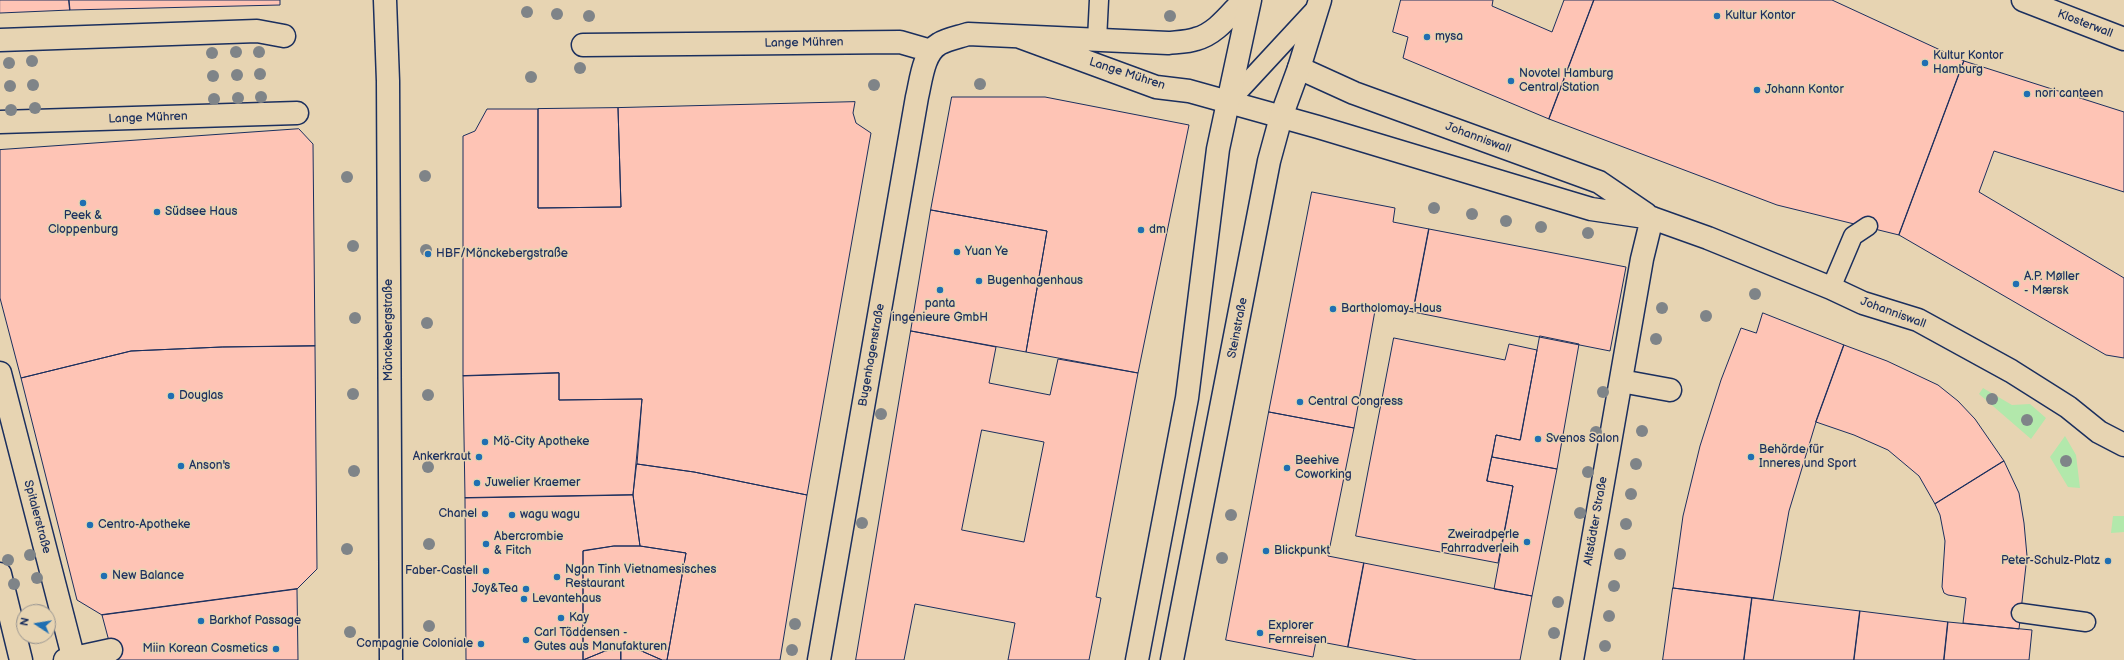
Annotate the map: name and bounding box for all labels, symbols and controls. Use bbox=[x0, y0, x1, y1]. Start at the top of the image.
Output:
street label: Klosterwall bbox=[2055, 7, 2115, 41]
place label: Kultur Kontor bbox=[1725, 9, 1795, 23]
marker: Kultur Kontor bbox=[1712, 11, 1722, 21]
place label: mysa bbox=[1435, 30, 1463, 44]
marker: mysa bbox=[1422, 32, 1432, 42]
street label: Lange Mühren bbox=[764, 35, 844, 51]
place label: Kultur Kontor Hamburg bbox=[1933, 49, 2003, 77]
street label: Lange Mühren bbox=[1087, 55, 1167, 93]
marker: Kultur Kontor Hamburg bbox=[1920, 58, 1930, 68]
place label: Novotel Hamburg Central Station bbox=[1519, 67, 1613, 95]
marker: Novotel Hamburg Central Station bbox=[1506, 76, 1516, 86]
place label: Johann Kontor bbox=[1765, 83, 1844, 97]
marker: Johann Kontor bbox=[1752, 85, 1762, 95]
place label: nori canteen bbox=[2035, 87, 2103, 101]
marker: nori canteen bbox=[2022, 89, 2032, 99]
street label: Lange Mühren bbox=[108, 109, 188, 127]
street label: Johanniswall bbox=[1443, 120, 1513, 156]
marker: Peek & Cloppenburg bbox=[78, 198, 88, 208]
place label: Südsee Haus bbox=[165, 205, 237, 219]
marker: Südsee Haus bbox=[152, 207, 162, 217]
place label: Peek & Cloppenburg bbox=[48, 209, 118, 237]
place label: dm bbox=[1149, 223, 1166, 237]
marker: dm bbox=[1136, 225, 1146, 235]
place label: Yuan Ye bbox=[965, 245, 1008, 259]
place label: HBF/Mönckebergstraße bbox=[436, 247, 568, 261]
marker: Yuan Ye bbox=[952, 247, 962, 257]
marker: HBF/Mönckebergstraße bbox=[423, 249, 433, 259]
place label: A.P. Møller - Mærsk bbox=[2024, 270, 2079, 298]
place label: Bugenhagenhaus bbox=[987, 274, 1083, 288]
marker: Bugenhagenhaus bbox=[974, 276, 984, 286]
street label: Mönckebergstraße bbox=[382, 279, 396, 381]
marker: A.P. Møller - Mærsk bbox=[2011, 279, 2021, 289]
marker: panta ingenieure GmbH bbox=[935, 285, 945, 295]
street label: Johanniswall bbox=[1858, 295, 1928, 331]
street label: Steinstraße bbox=[1225, 296, 1251, 360]
place label: panta ingenieure GmbH bbox=[892, 297, 988, 325]
street label: Bugenhagenstraße bbox=[856, 302, 888, 408]
place label: Bartholomay-Haus bbox=[1341, 302, 1442, 316]
marker: Bartholomay-Haus bbox=[1328, 304, 1338, 314]
place label: Douglas bbox=[179, 389, 223, 403]
marker: Douglas bbox=[166, 391, 176, 401]
place label: Central Congress bbox=[1308, 395, 1403, 409]
marker: Central Congress bbox=[1295, 397, 1305, 407]
place label: Svenos Salon bbox=[1546, 432, 1619, 446]
marker: Svenos Salon bbox=[1533, 434, 1543, 444]
place label: Mö-City Apotheke bbox=[493, 435, 589, 449]
marker: Mö-City Apotheke bbox=[480, 437, 490, 447]
place label: Behörde für Inneres und Sport bbox=[1759, 443, 1857, 471]
place label: Ankerkraut bbox=[413, 450, 471, 464]
marker: Ankerkraut bbox=[474, 452, 484, 462]
marker: Behörde für Inneres und Sport bbox=[1746, 452, 1756, 462]
place label: Beehive Coworking bbox=[1295, 454, 1352, 482]
place label: Anson's bbox=[189, 459, 230, 473]
marker: Anson's bbox=[176, 461, 186, 471]
marker: Beehive Coworking bbox=[1282, 463, 1292, 473]
street label: Altstädter Straße bbox=[1581, 475, 1611, 567]
place label: Juwelier Kraemer bbox=[485, 476, 580, 490]
marker: Juwelier Kraemer bbox=[472, 478, 482, 488]
street label: Spitalerstraße bbox=[20, 479, 54, 555]
place label: Chanel bbox=[438, 507, 477, 521]
place label: wagu wagu bbox=[520, 508, 580, 522]
marker: Chanel bbox=[480, 509, 490, 519]
marker: wagu wagu bbox=[507, 510, 517, 520]
place label: Centro-Apotheke bbox=[98, 518, 190, 532]
marker: Centro-Apotheke bbox=[85, 520, 95, 530]
place label: Zweiradperle Fahrradverleih bbox=[1440, 528, 1519, 556]
place label: Abercrombie & Fitch bbox=[494, 530, 563, 558]
marker: Zweiradperle Fahrradverleih bbox=[1522, 537, 1532, 547]
marker: Abercrombie & Fitch bbox=[481, 539, 491, 549]
place label: Blickpunkt bbox=[1274, 544, 1330, 558]
marker: Blickpunkt bbox=[1261, 546, 1271, 556]
place label: Peter-Schulz-Platz bbox=[2001, 554, 2100, 568]
marker: Peter-Schulz-Platz bbox=[2103, 556, 2113, 566]
place label: Ngan Tinh Vietnamesisches Restaurant bbox=[565, 563, 716, 591]
place label: Faber-Castell bbox=[405, 564, 478, 578]
marker: Faber-Castell bbox=[481, 566, 491, 576]
place label: New Balance bbox=[112, 569, 184, 583]
marker: New Balance bbox=[99, 571, 109, 581]
marker: Ngan Tinh Vietnamesisches Restaurant bbox=[552, 572, 562, 582]
place label: Joy&Tea bbox=[472, 582, 518, 596]
marker: Joy&Tea bbox=[521, 584, 531, 594]
place label: Levantehaus bbox=[532, 592, 601, 606]
marker: Levantehaus bbox=[519, 594, 529, 604]
north arrow bbox=[16, 604, 56, 644]
place label: Kay bbox=[569, 611, 589, 625]
marker: Kay bbox=[556, 613, 566, 623]
place label: Barkhof Passage bbox=[209, 614, 301, 628]
text: N bbox=[18, 616, 32, 627]
marker: Barkhof Passage bbox=[196, 616, 206, 626]
place label: Explorer Fernreisen bbox=[1268, 619, 1327, 647]
place label: Carl Töddensen - Gutes aus Manufakturen bbox=[534, 626, 667, 654]
marker: Explorer Fernreisen bbox=[1255, 628, 1265, 638]
marker: Carl Töddensen - Gutes aus Manufakturen bbox=[521, 635, 531, 645]
place label: Compagnie Coloniale bbox=[356, 637, 473, 651]
marker: Compagnie Coloniale bbox=[476, 639, 486, 649]
place label: Miin Korean Cosmetics bbox=[142, 642, 268, 656]
marker: Miin Korean Cosmetics bbox=[271, 644, 281, 654]

